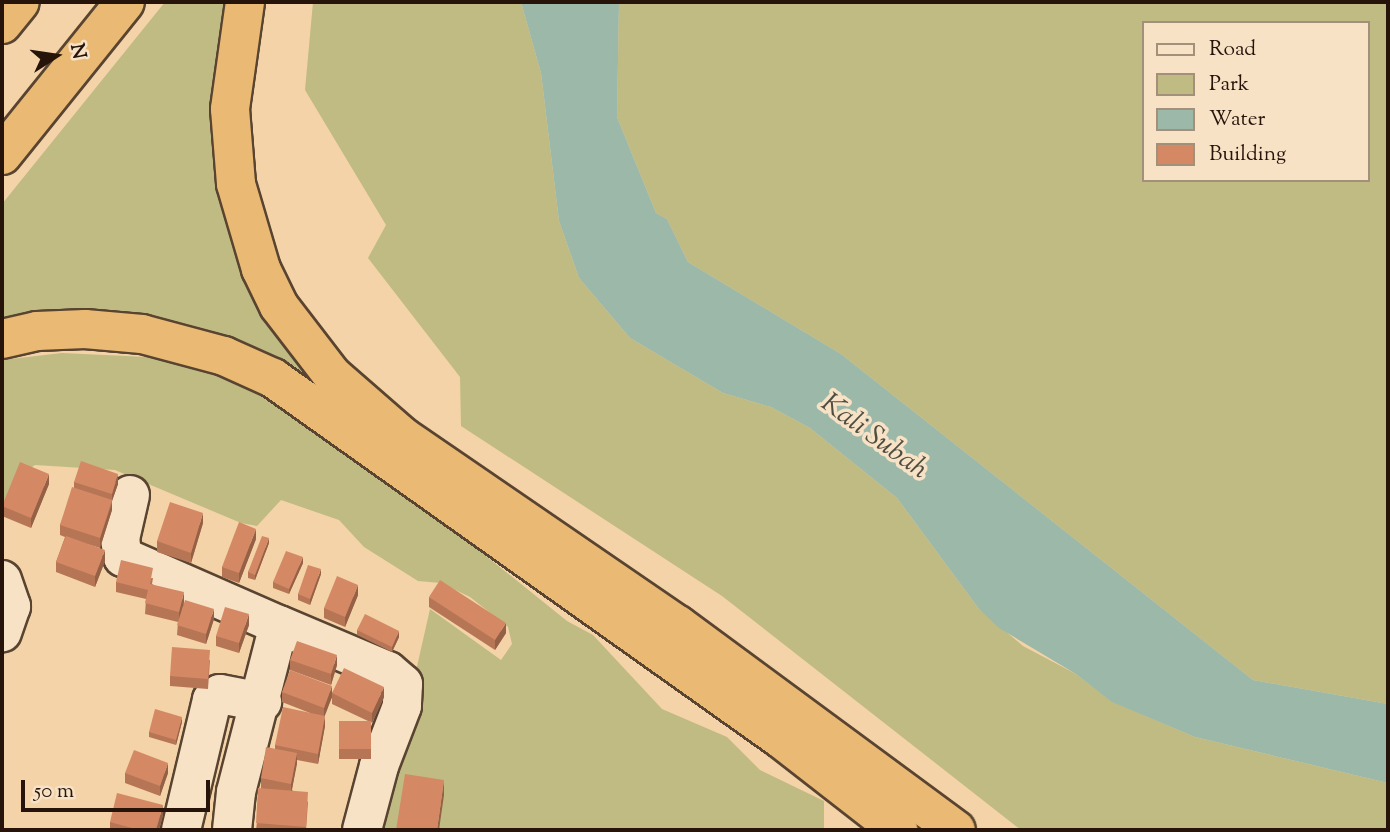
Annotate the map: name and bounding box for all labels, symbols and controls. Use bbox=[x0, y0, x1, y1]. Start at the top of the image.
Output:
north arrow bbox=[21, 21, 91, 91]
legend bbox=[1142, 21, 1369, 182]
text: Road bbox=[1209, 35, 1256, 65]
text: N bbox=[62, 41, 92, 62]
text: Park bbox=[1209, 70, 1249, 100]
text: Water bbox=[1209, 105, 1265, 135]
text: Building bbox=[1209, 140, 1286, 170]
water label: Kali Subah bbox=[814, 387, 934, 487]
scale bar bbox=[24, 766, 214, 810]
text: 50 m bbox=[34, 777, 74, 807]

